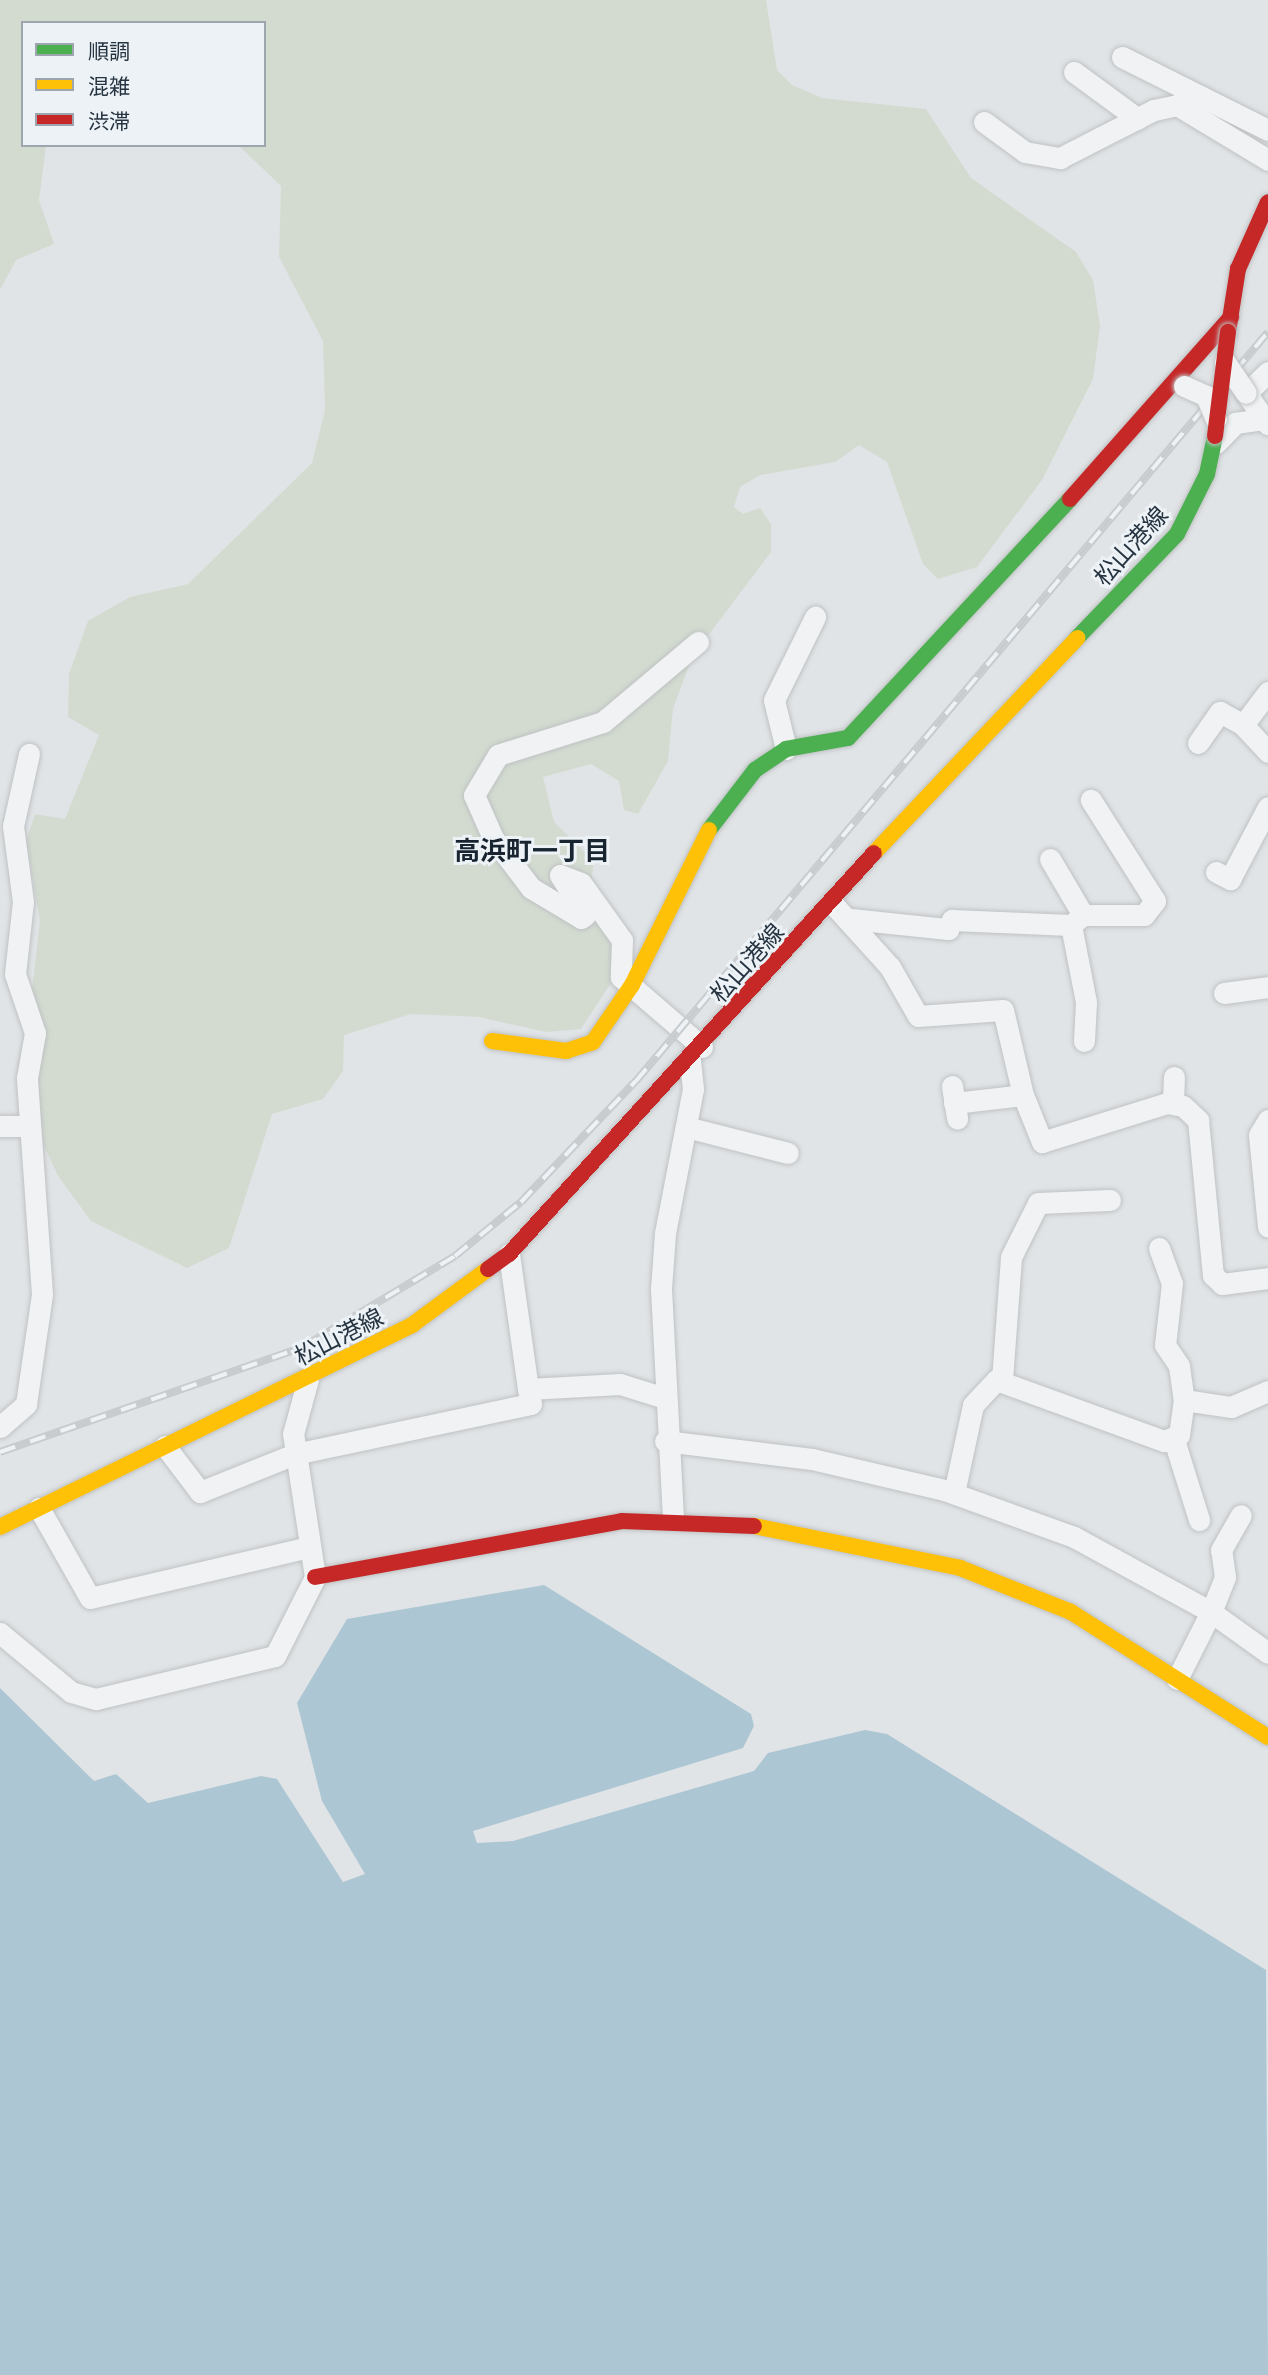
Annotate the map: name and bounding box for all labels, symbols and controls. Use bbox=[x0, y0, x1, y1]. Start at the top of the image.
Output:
legend bbox=[21, 21, 266, 147]
text: 順調 bbox=[88, 39, 130, 64]
text: 混雑 bbox=[88, 74, 130, 99]
text: 渋滞 bbox=[88, 109, 130, 134]
street label: 松山港線 bbox=[1088, 501, 1174, 591]
district label: 高浜町一丁目 bbox=[454, 836, 610, 868]
street label: 松山港線 bbox=[704, 918, 790, 1008]
street label: 松山港線 bbox=[290, 1302, 388, 1372]

